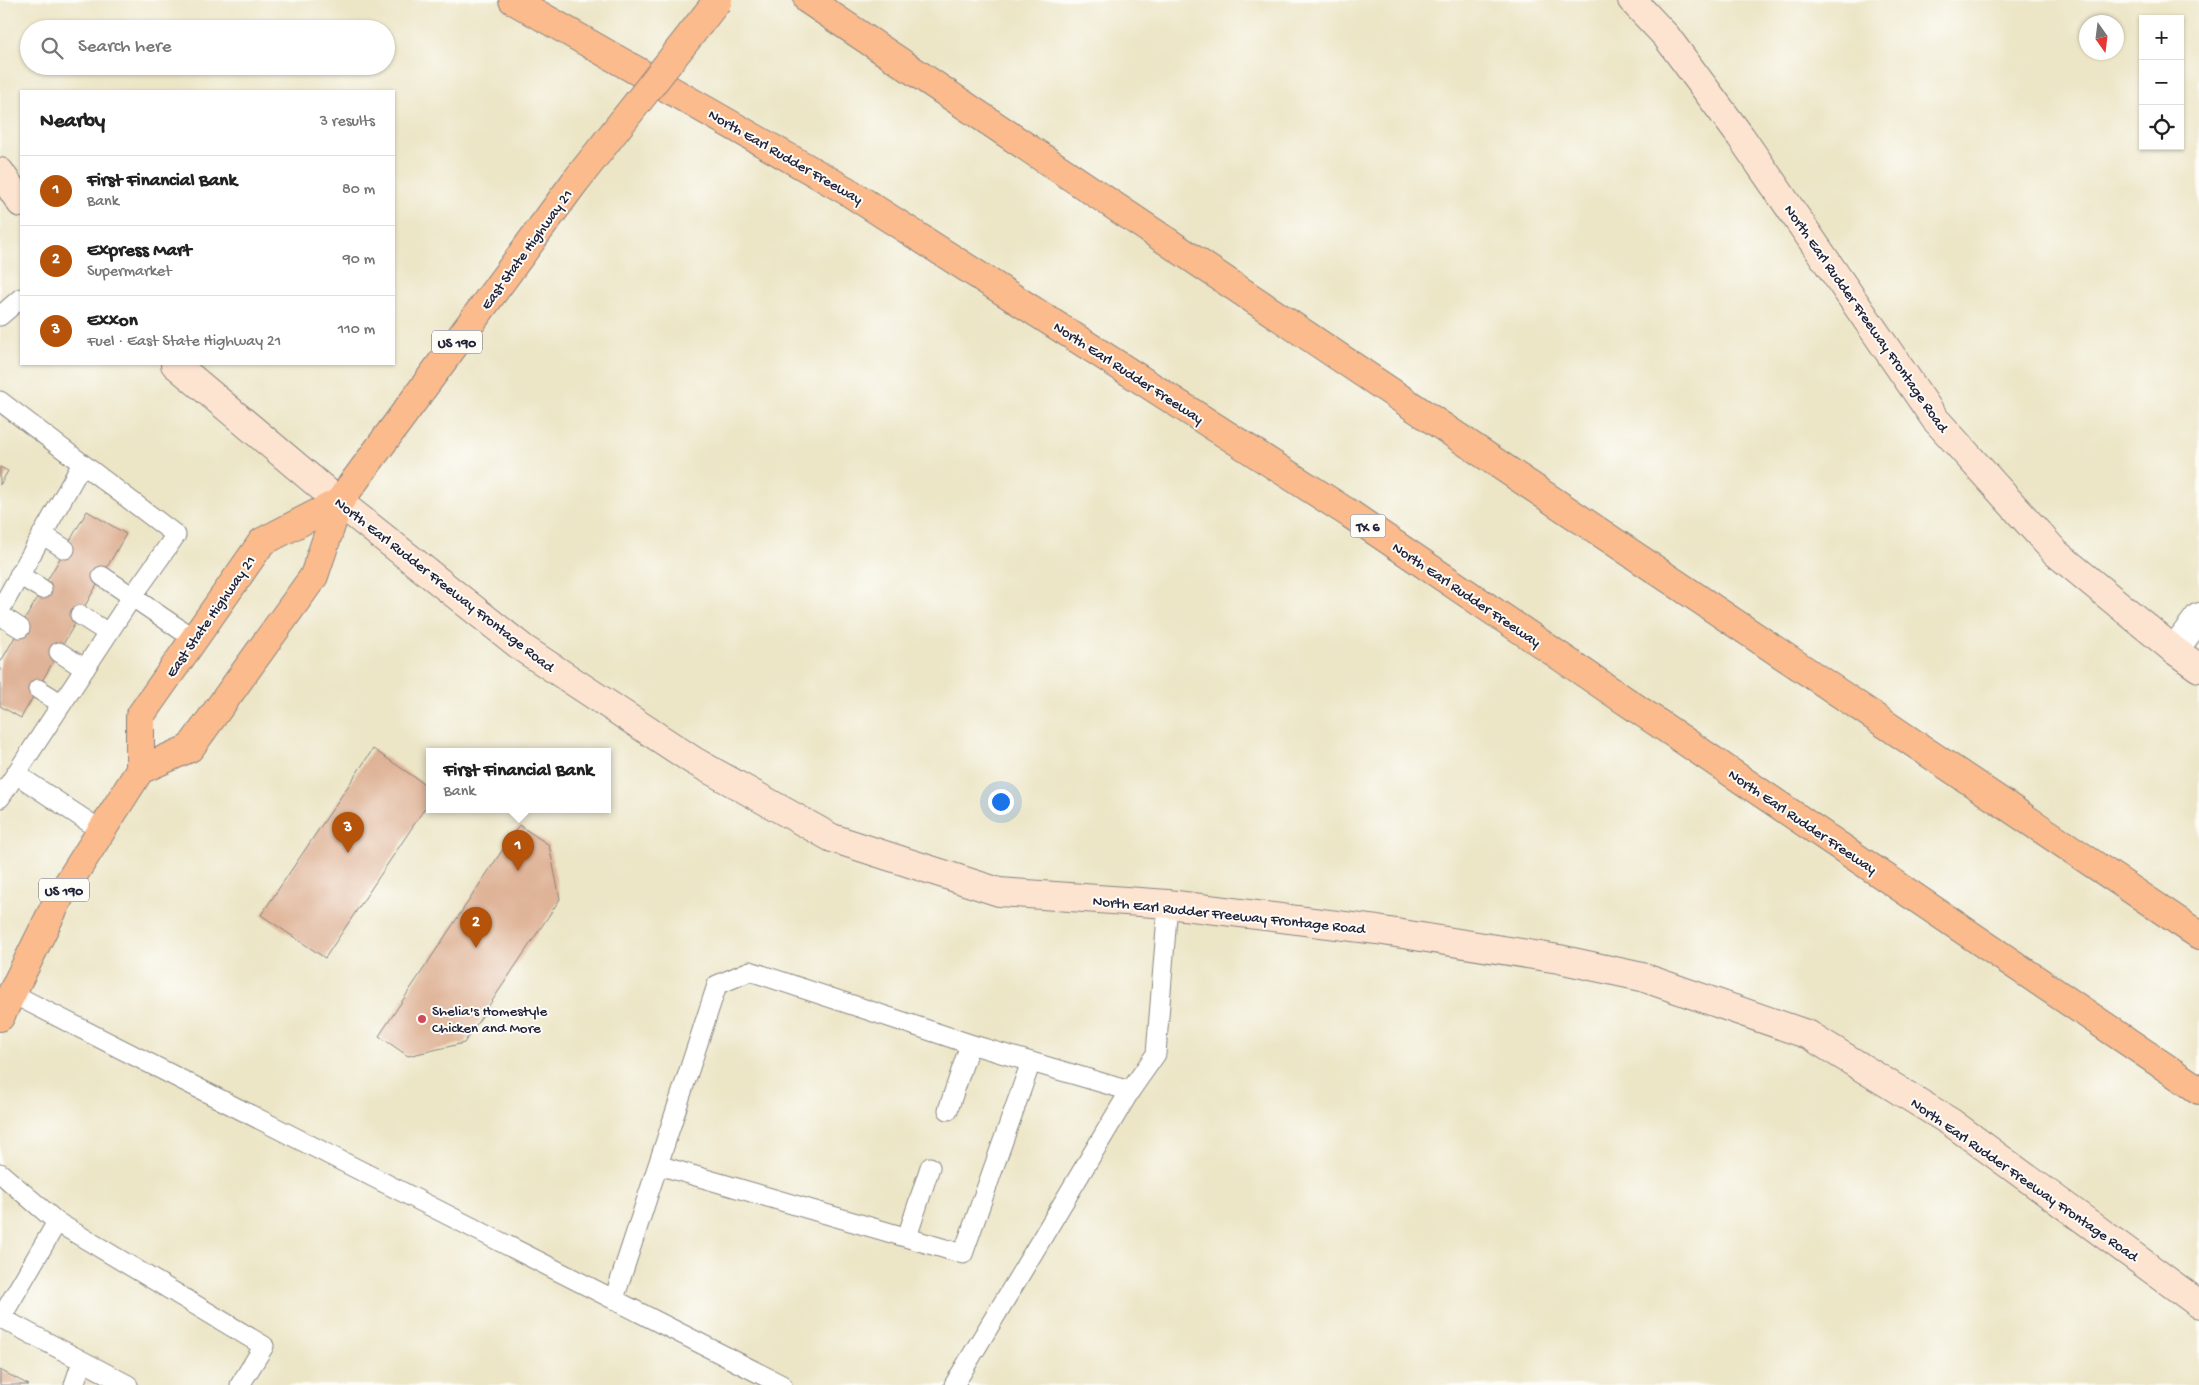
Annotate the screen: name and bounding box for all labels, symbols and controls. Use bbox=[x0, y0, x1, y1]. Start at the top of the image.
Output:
north arrow bbox=[2079, 15, 2124, 60]
map controls bbox=[2139, 15, 2184, 150]
button: + bbox=[2139, 15, 2184, 60]
search box bbox=[20, 20, 395, 75]
icon: search bbox=[38, 34, 66, 62]
text: Search here bbox=[78, 36, 172, 59]
button: − bbox=[2139, 60, 2184, 105]
button: locate bbox=[2139, 105, 2184, 150]
street label: North Earl Rudder Freeway bbox=[705, 106, 866, 210]
text: Nearby bbox=[40, 110, 105, 135]
text: 3 results bbox=[320, 113, 375, 132]
text: First Financial Bank bbox=[87, 170, 237, 193]
text: 1 bbox=[53, 181, 59, 200]
text: 80 m bbox=[342, 181, 375, 200]
street label: East State Highway 21 bbox=[478, 186, 577, 314]
text: Bank bbox=[87, 193, 119, 212]
street label: North Earl Rudder Freeway Frontage Road bbox=[1779, 202, 1952, 437]
text: Express Mart bbox=[87, 240, 191, 263]
text: 2 bbox=[52, 251, 60, 270]
text: 90 m bbox=[343, 251, 375, 270]
text: Supermarket bbox=[87, 263, 172, 282]
text: Exxon bbox=[87, 310, 138, 333]
street label: North Earl Rudder Freeway bbox=[1049, 318, 1207, 429]
text: 3 bbox=[52, 321, 60, 340]
text: 110 m bbox=[338, 321, 375, 340]
road number: US 190 bbox=[432, 331, 482, 354]
text: Fuel · East State Highway 21 bbox=[87, 333, 281, 352]
street label: North Earl Rudder Freeway Frontage Road bbox=[330, 494, 558, 678]
road number: TX 6 bbox=[1350, 514, 1386, 538]
street label: North Earl Rudder Freeway bbox=[1388, 539, 1544, 652]
street label: East State Highway 21 bbox=[163, 553, 260, 681]
popup bbox=[426, 748, 611, 813]
text: First Financial Bank bbox=[444, 760, 593, 783]
street label: North Earl Rudder Freeway bbox=[1724, 766, 1880, 879]
text: Bank bbox=[444, 783, 475, 802]
your location bbox=[988, 789, 1014, 815]
pin: 3 bbox=[332, 812, 364, 853]
pin: 1 bbox=[502, 830, 534, 871]
road number: US 190 bbox=[39, 878, 89, 902]
street label: North Earl Rudder Freeway Frontage Road bbox=[1092, 893, 1367, 939]
pin: 2 bbox=[460, 907, 492, 948]
place label: Shelia's Homestyle Chicken and More bbox=[432, 1003, 548, 1038]
marker: Shelia's Homestyle Chicken and More bbox=[416, 1013, 428, 1025]
street label: North Earl Rudder Freeway Frontage Road bbox=[1907, 1095, 2142, 1267]

